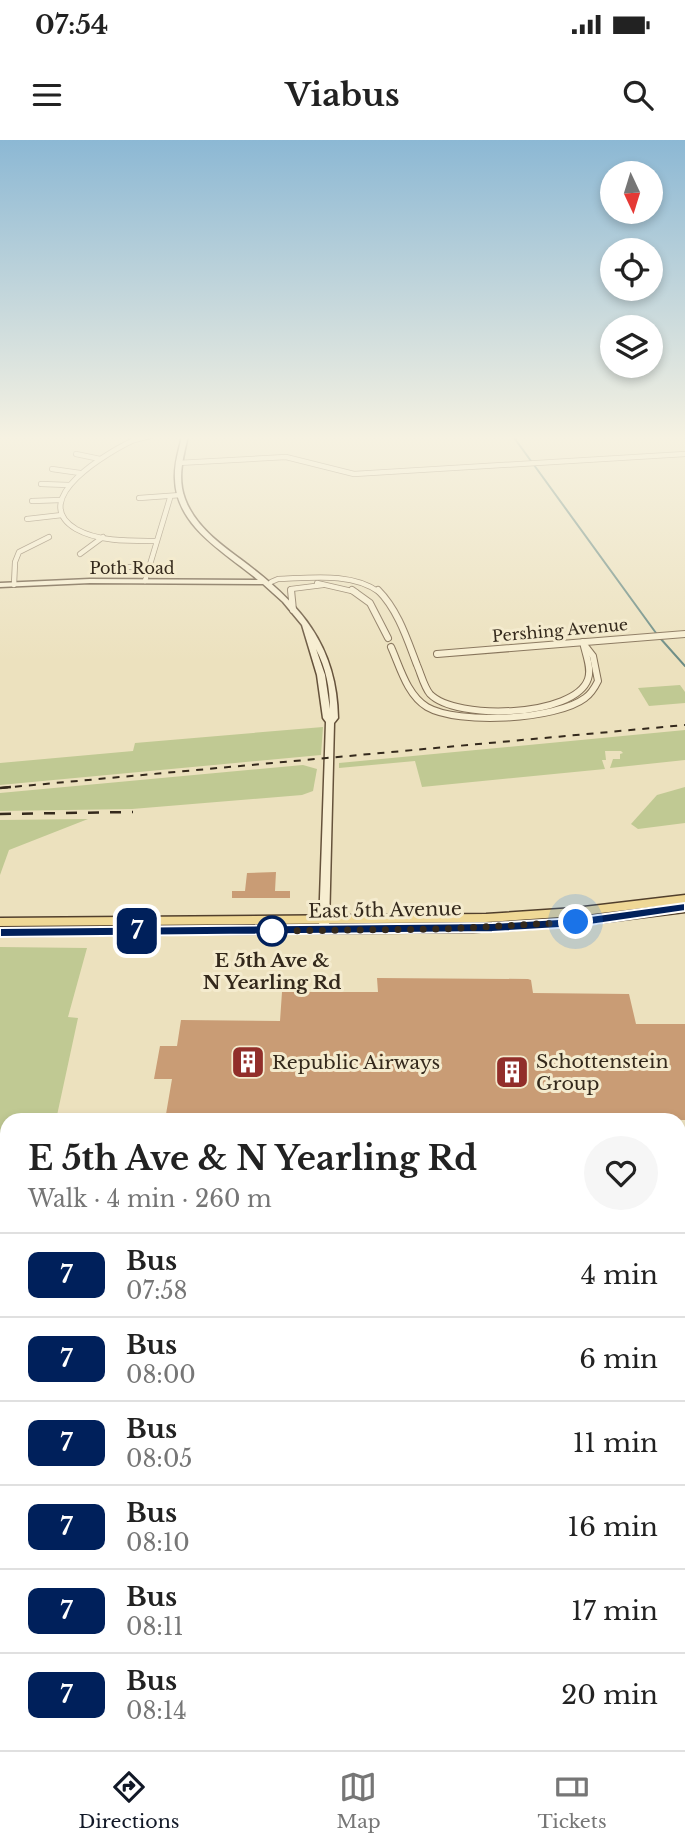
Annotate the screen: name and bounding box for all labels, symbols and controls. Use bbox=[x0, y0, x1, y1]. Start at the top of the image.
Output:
text: 07:54 bbox=[35, 9, 108, 41]
text: Viabus bbox=[285, 75, 400, 115]
icon: menu bbox=[28, 76, 66, 114]
icon: search bbox=[619, 76, 657, 114]
north arrow bbox=[600, 161, 663, 224]
map controls bbox=[600, 161, 663, 378]
button: locate bbox=[600, 238, 663, 301]
button: layers bbox=[600, 315, 663, 378]
street label: Poth Road bbox=[89, 558, 175, 578]
street label: Pershing Avenue bbox=[491, 614, 629, 646]
street label: East 5th Avenue bbox=[308, 897, 462, 923]
your location bbox=[558, 904, 593, 939]
line badge: 7 bbox=[114, 908, 160, 954]
text: 7 bbox=[131, 916, 143, 945]
marker: E 5th Ave & N Yearling Rd bbox=[257, 916, 287, 946]
place label: E 5th Ave & N Yearling Rd bbox=[203, 949, 341, 994]
building icon: Republic Airways bbox=[229, 1043, 267, 1081]
place label: Schottenstein Group bbox=[536, 1050, 669, 1095]
place label: Republic Airways bbox=[272, 1051, 440, 1074]
building icon: Schottenstein Group bbox=[493, 1053, 531, 1091]
button: heart bbox=[584, 1136, 658, 1210]
text: E 5th Ave & N Yearling Rd bbox=[28, 1138, 477, 1179]
text: Walk · 4 min · 260 m bbox=[28, 1185, 272, 1213]
text: Bus bbox=[126, 1245, 177, 1277]
text: 4 min bbox=[581, 1259, 658, 1291]
text: 7 bbox=[60, 1260, 73, 1289]
text: 07:58 bbox=[126, 1277, 188, 1305]
text: Bus bbox=[126, 1329, 177, 1361]
text: 6 min bbox=[579, 1343, 658, 1375]
text: 7 bbox=[60, 1344, 73, 1373]
text: 08:00 bbox=[126, 1361, 196, 1389]
text: Bus bbox=[126, 1413, 177, 1445]
text: 11 min bbox=[573, 1427, 658, 1459]
text: 7 bbox=[60, 1428, 73, 1457]
text: 08:05 bbox=[126, 1445, 192, 1473]
text: Bus bbox=[126, 1497, 177, 1529]
text: 16 min bbox=[568, 1511, 658, 1543]
text: 7 bbox=[60, 1512, 73, 1541]
text: 08:10 bbox=[126, 1529, 190, 1557]
text: Bus bbox=[126, 1581, 177, 1613]
text: 17 min bbox=[571, 1595, 658, 1627]
text: 7 bbox=[60, 1596, 73, 1625]
text: 08:11 bbox=[126, 1613, 183, 1641]
text: Bus bbox=[126, 1665, 177, 1697]
text: 20 min bbox=[561, 1679, 658, 1711]
text: 7 bbox=[60, 1680, 73, 1709]
text: 08:14 bbox=[126, 1697, 187, 1725]
tab: Directions bbox=[78, 1768, 179, 1833]
tab: Map bbox=[336, 1768, 381, 1833]
tab: Tickets bbox=[538, 1768, 607, 1833]

